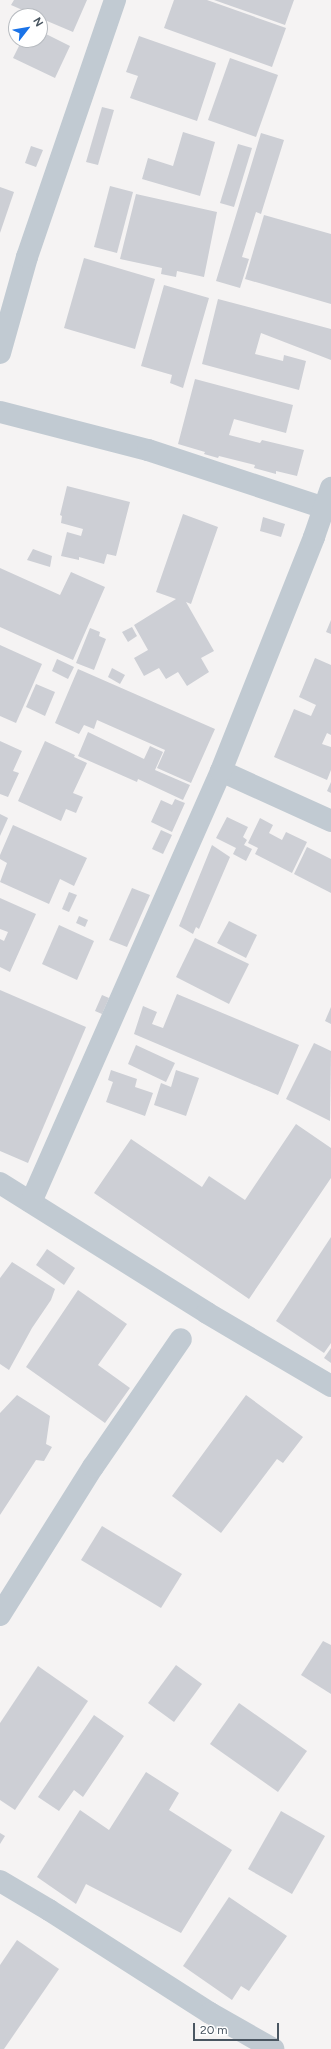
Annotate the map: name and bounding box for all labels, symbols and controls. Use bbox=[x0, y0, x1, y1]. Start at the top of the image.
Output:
north arrow bbox=[8, 8, 48, 48]
text: N bbox=[30, 15, 46, 29]
scale bar bbox=[195, 2015, 281, 2041]
text: 20 m bbox=[200, 2023, 228, 2037]

